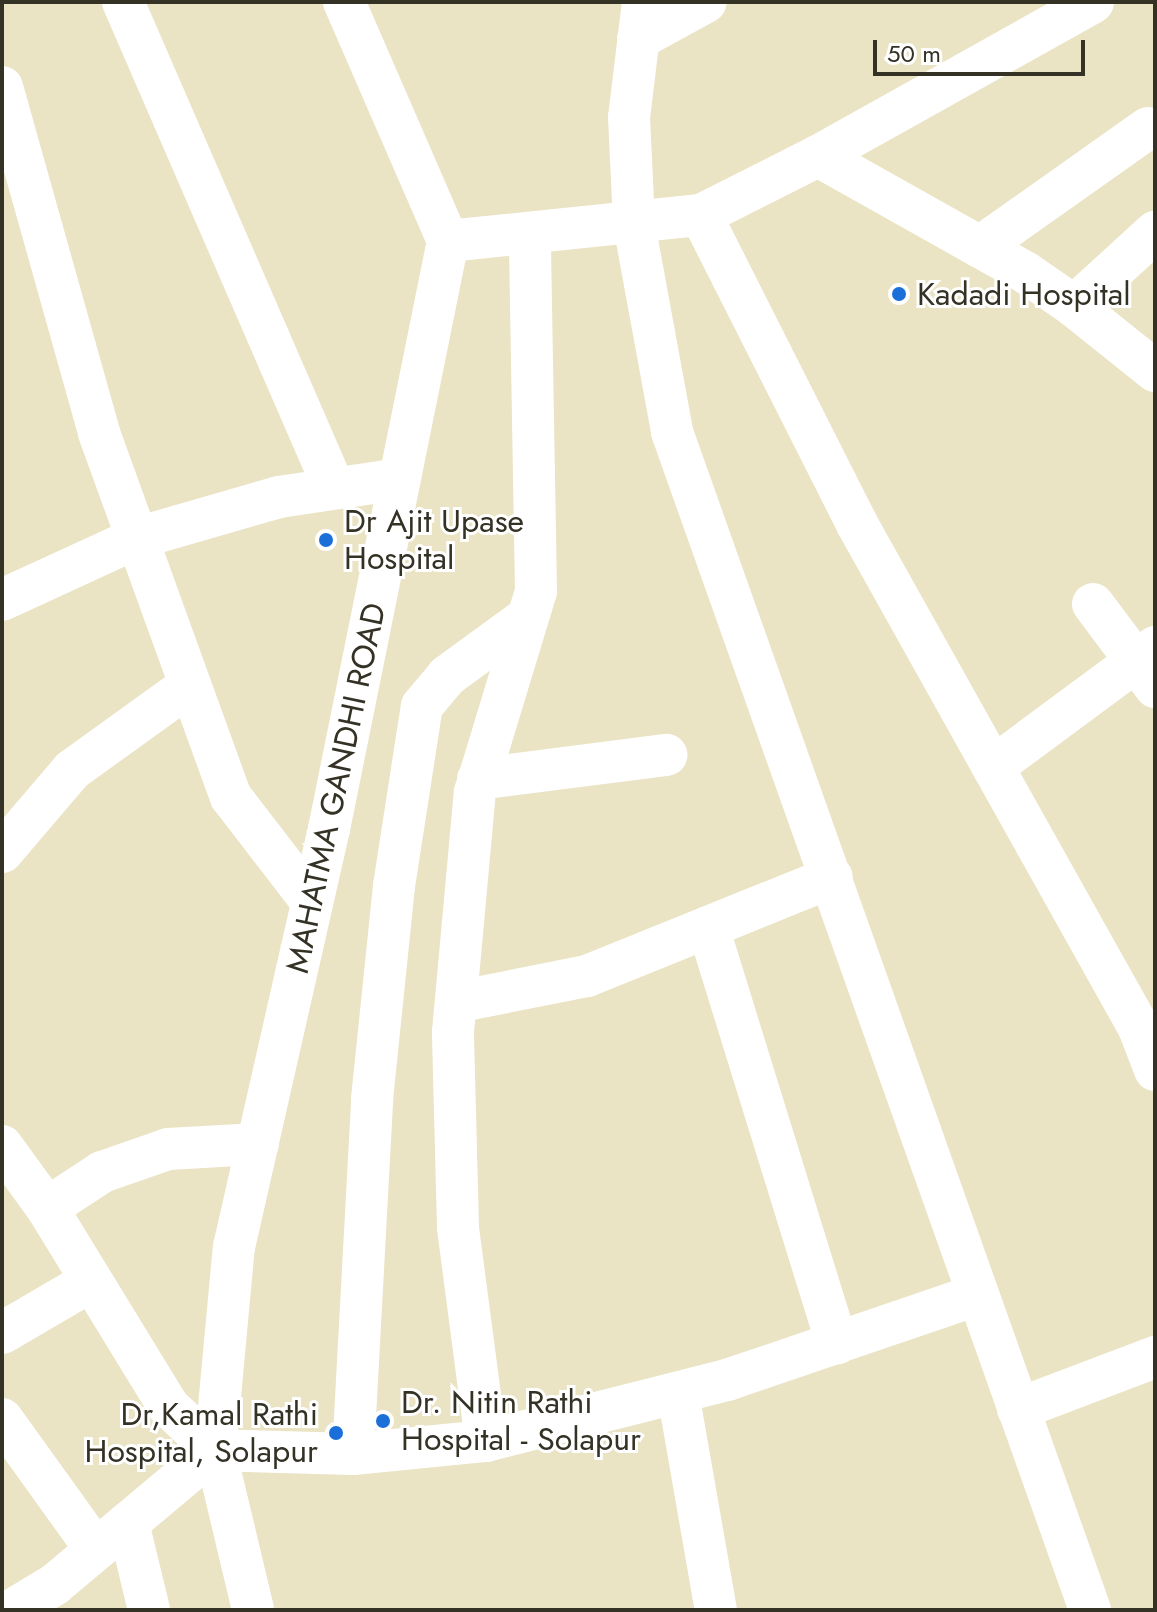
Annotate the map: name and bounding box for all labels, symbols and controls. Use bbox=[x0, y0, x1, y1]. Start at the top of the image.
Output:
scale bar bbox=[877, 24, 1089, 74]
text: 50 m bbox=[887, 36, 941, 71]
place label: Kadadi Hospital bbox=[917, 275, 1131, 313]
marker: Kadadi Hospital bbox=[888, 283, 910, 305]
place label: Dr Ajit Upase Hospital bbox=[344, 503, 524, 578]
marker: Dr Ajit Upase Hospital bbox=[315, 529, 337, 551]
street label: MAHATMA GANDHI ROAD bbox=[278, 599, 394, 977]
place label: Dr. Nitin Rathi Hospital - Solapur bbox=[401, 1384, 641, 1459]
place label: Dr,Kamal Rathi Hospital, Solapur bbox=[85, 1396, 318, 1471]
marker: Dr. Nitin Rathi Hospital - Solapur bbox=[372, 1410, 394, 1432]
marker: Dr,Kamal Rathi Hospital, Solapur bbox=[325, 1422, 347, 1444]

